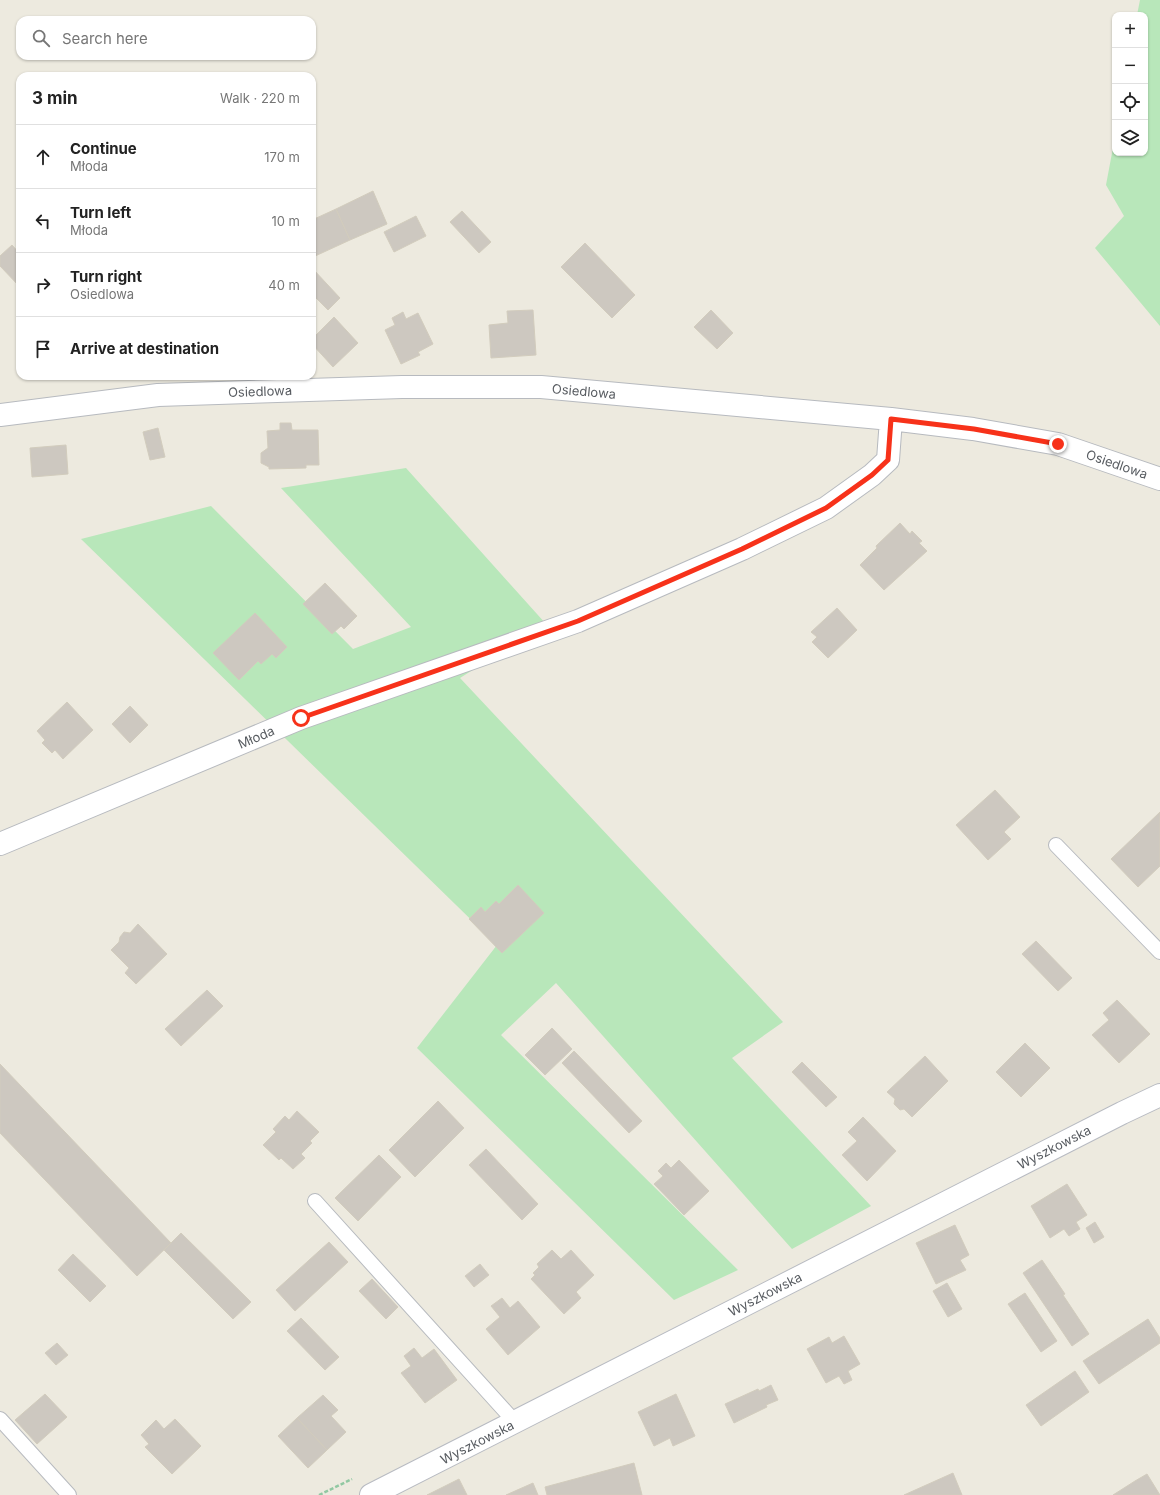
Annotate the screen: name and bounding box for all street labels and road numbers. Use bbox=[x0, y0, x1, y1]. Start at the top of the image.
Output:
street label: Osiedlowa bbox=[551, 380, 617, 402]
street label: Osiedlowa bbox=[228, 382, 292, 400]
street label: Osiedlowa bbox=[1084, 446, 1150, 482]
street label: Młoda bbox=[235, 722, 277, 752]
street label: Wyszkowska bbox=[1015, 1122, 1093, 1172]
street label: Wyszkowska bbox=[726, 1269, 804, 1319]
street label: Wyszkowska bbox=[438, 1417, 516, 1467]

